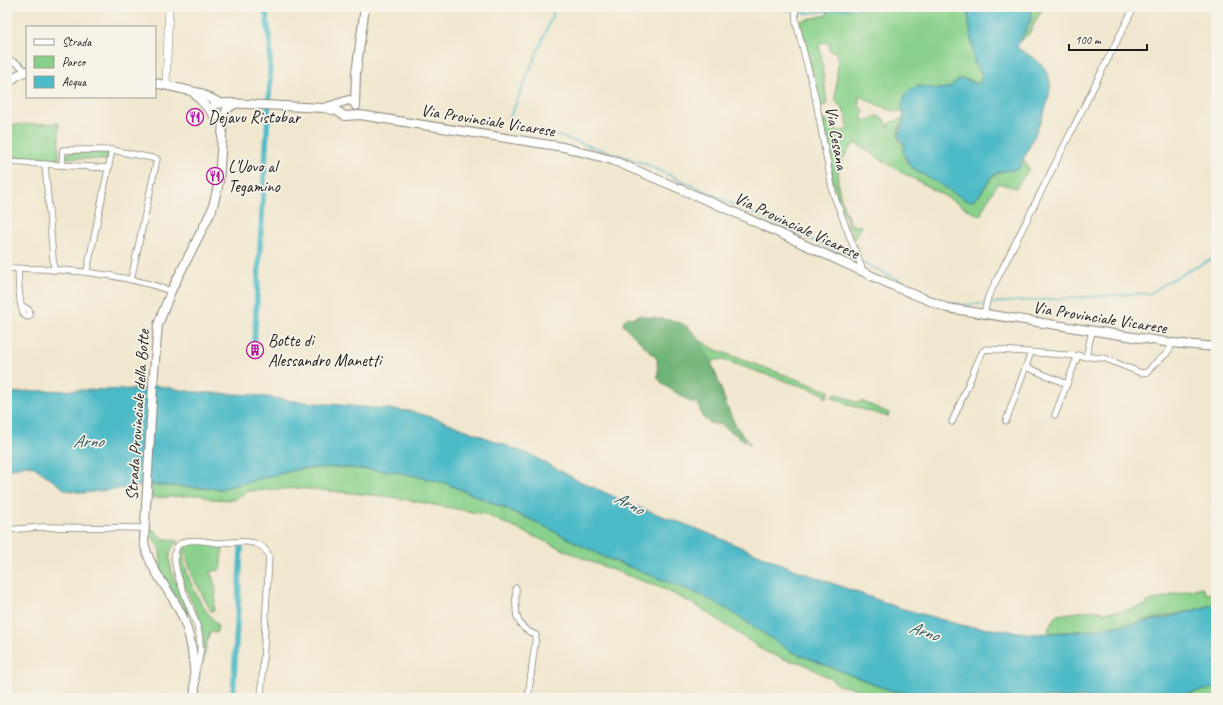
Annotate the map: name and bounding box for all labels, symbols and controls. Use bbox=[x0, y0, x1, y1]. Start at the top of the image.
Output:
legend bbox=[26, 26, 156, 98]
scale bar bbox=[1069, 26, 1147, 52]
text: 100 m bbox=[1075, 32, 1102, 48]
text: Strada bbox=[62, 34, 92, 50]
text: Parco bbox=[62, 54, 87, 70]
text: Acqua bbox=[62, 74, 87, 90]
street label: Via Provinciale Vicarese bbox=[420, 100, 558, 142]
street label: Via Cesana bbox=[821, 105, 853, 173]
restaurant icon: Dejavu Ristobar bbox=[185, 107, 205, 127]
place label: Dejavu Ristobar bbox=[208, 107, 302, 128]
place label: L'Uovo al Tegamino bbox=[228, 156, 281, 197]
restaurant icon: L'Uovo al Tegamino bbox=[205, 166, 225, 186]
street label: Via Provinciale Vicarese bbox=[731, 187, 864, 264]
street label: Via Provinciale Vicarese bbox=[1032, 297, 1170, 339]
street label: Strada Provinciale della Botte bbox=[121, 327, 154, 501]
place label: Botte di Alessandro Manetti bbox=[268, 330, 384, 371]
building icon: Botte di Alessandro Manetti bbox=[245, 340, 265, 360]
water label: Arno bbox=[73, 430, 106, 452]
water label: Arno bbox=[611, 486, 650, 521]
water label: Arno bbox=[906, 616, 944, 647]

